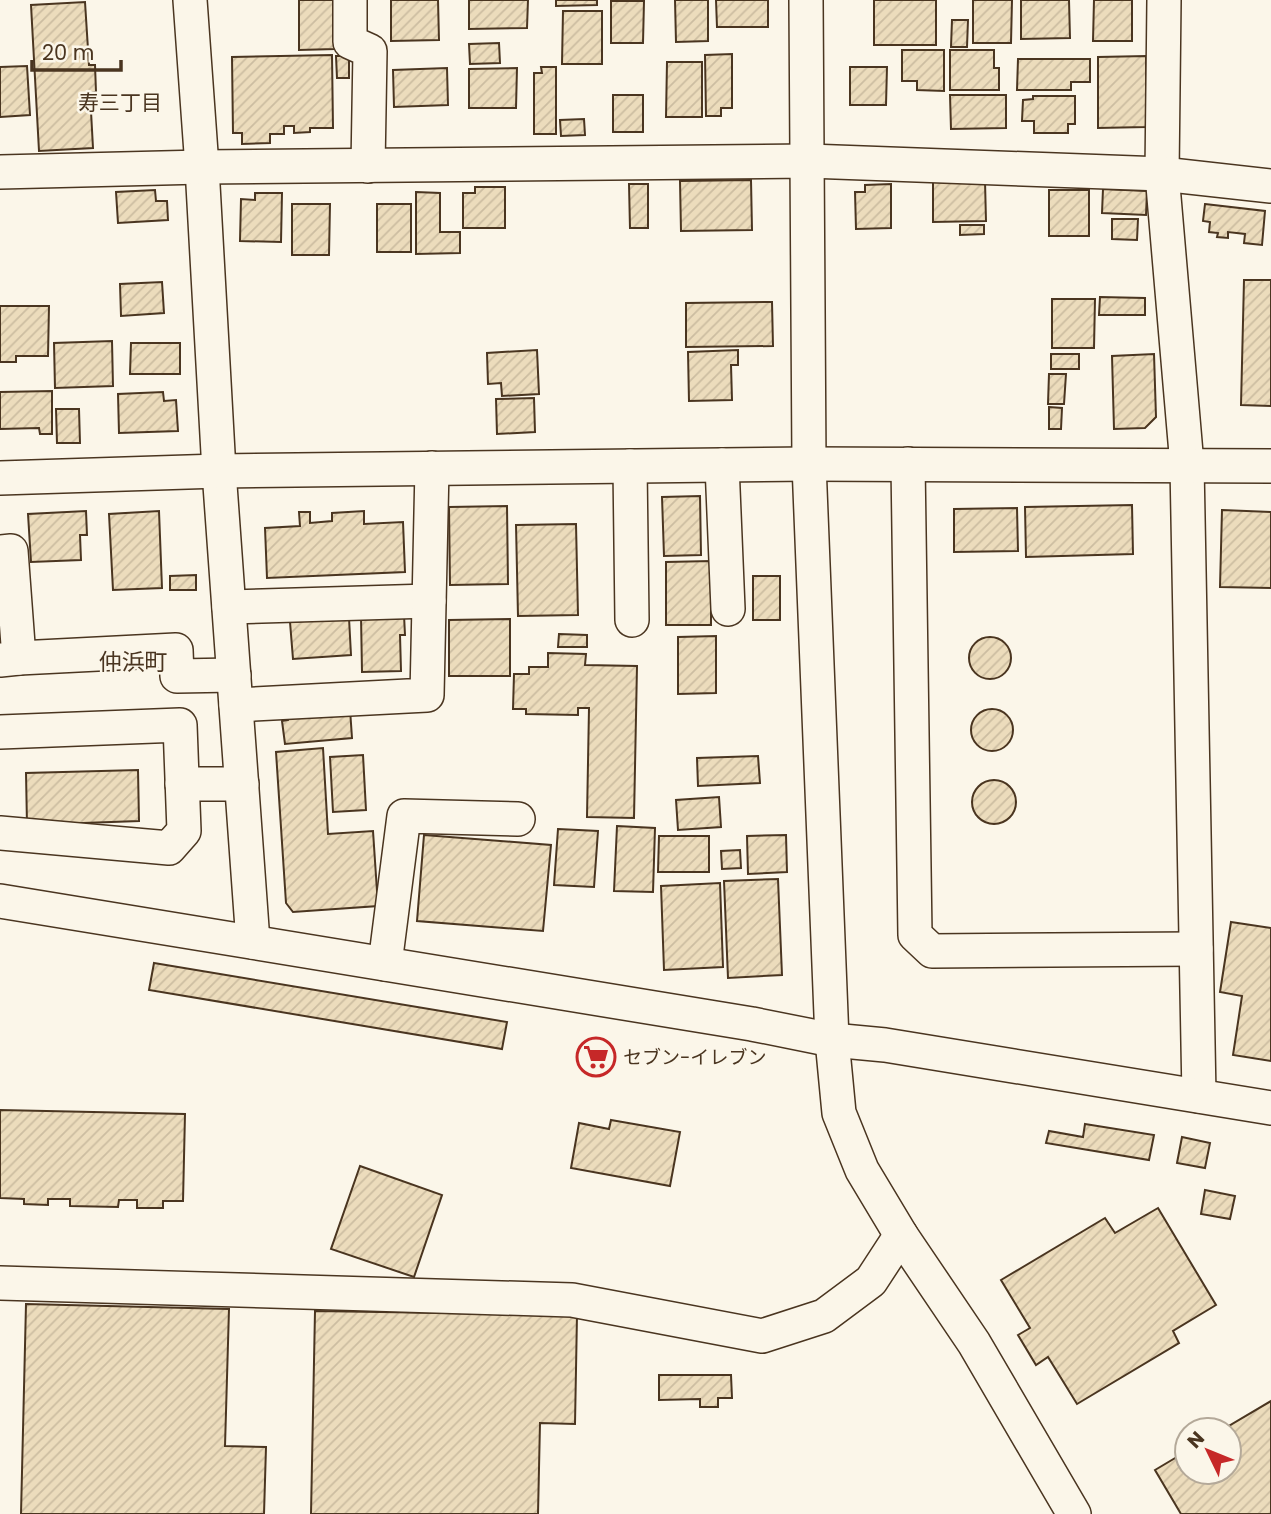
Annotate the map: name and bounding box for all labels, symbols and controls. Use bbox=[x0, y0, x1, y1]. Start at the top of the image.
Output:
scale bar bbox=[32, 28, 121, 72]
text: 20 m bbox=[42, 38, 95, 67]
district label: 寿三丁目 bbox=[78, 88, 162, 117]
district label: 仲浜町 bbox=[99, 646, 168, 678]
supermarket icon: セブン-イレブン bbox=[575, 1036, 617, 1078]
place label: セブン-イレブン bbox=[623, 1044, 766, 1071]
north arrow bbox=[1173, 1416, 1243, 1486]
text: N bbox=[1181, 1425, 1211, 1454]

